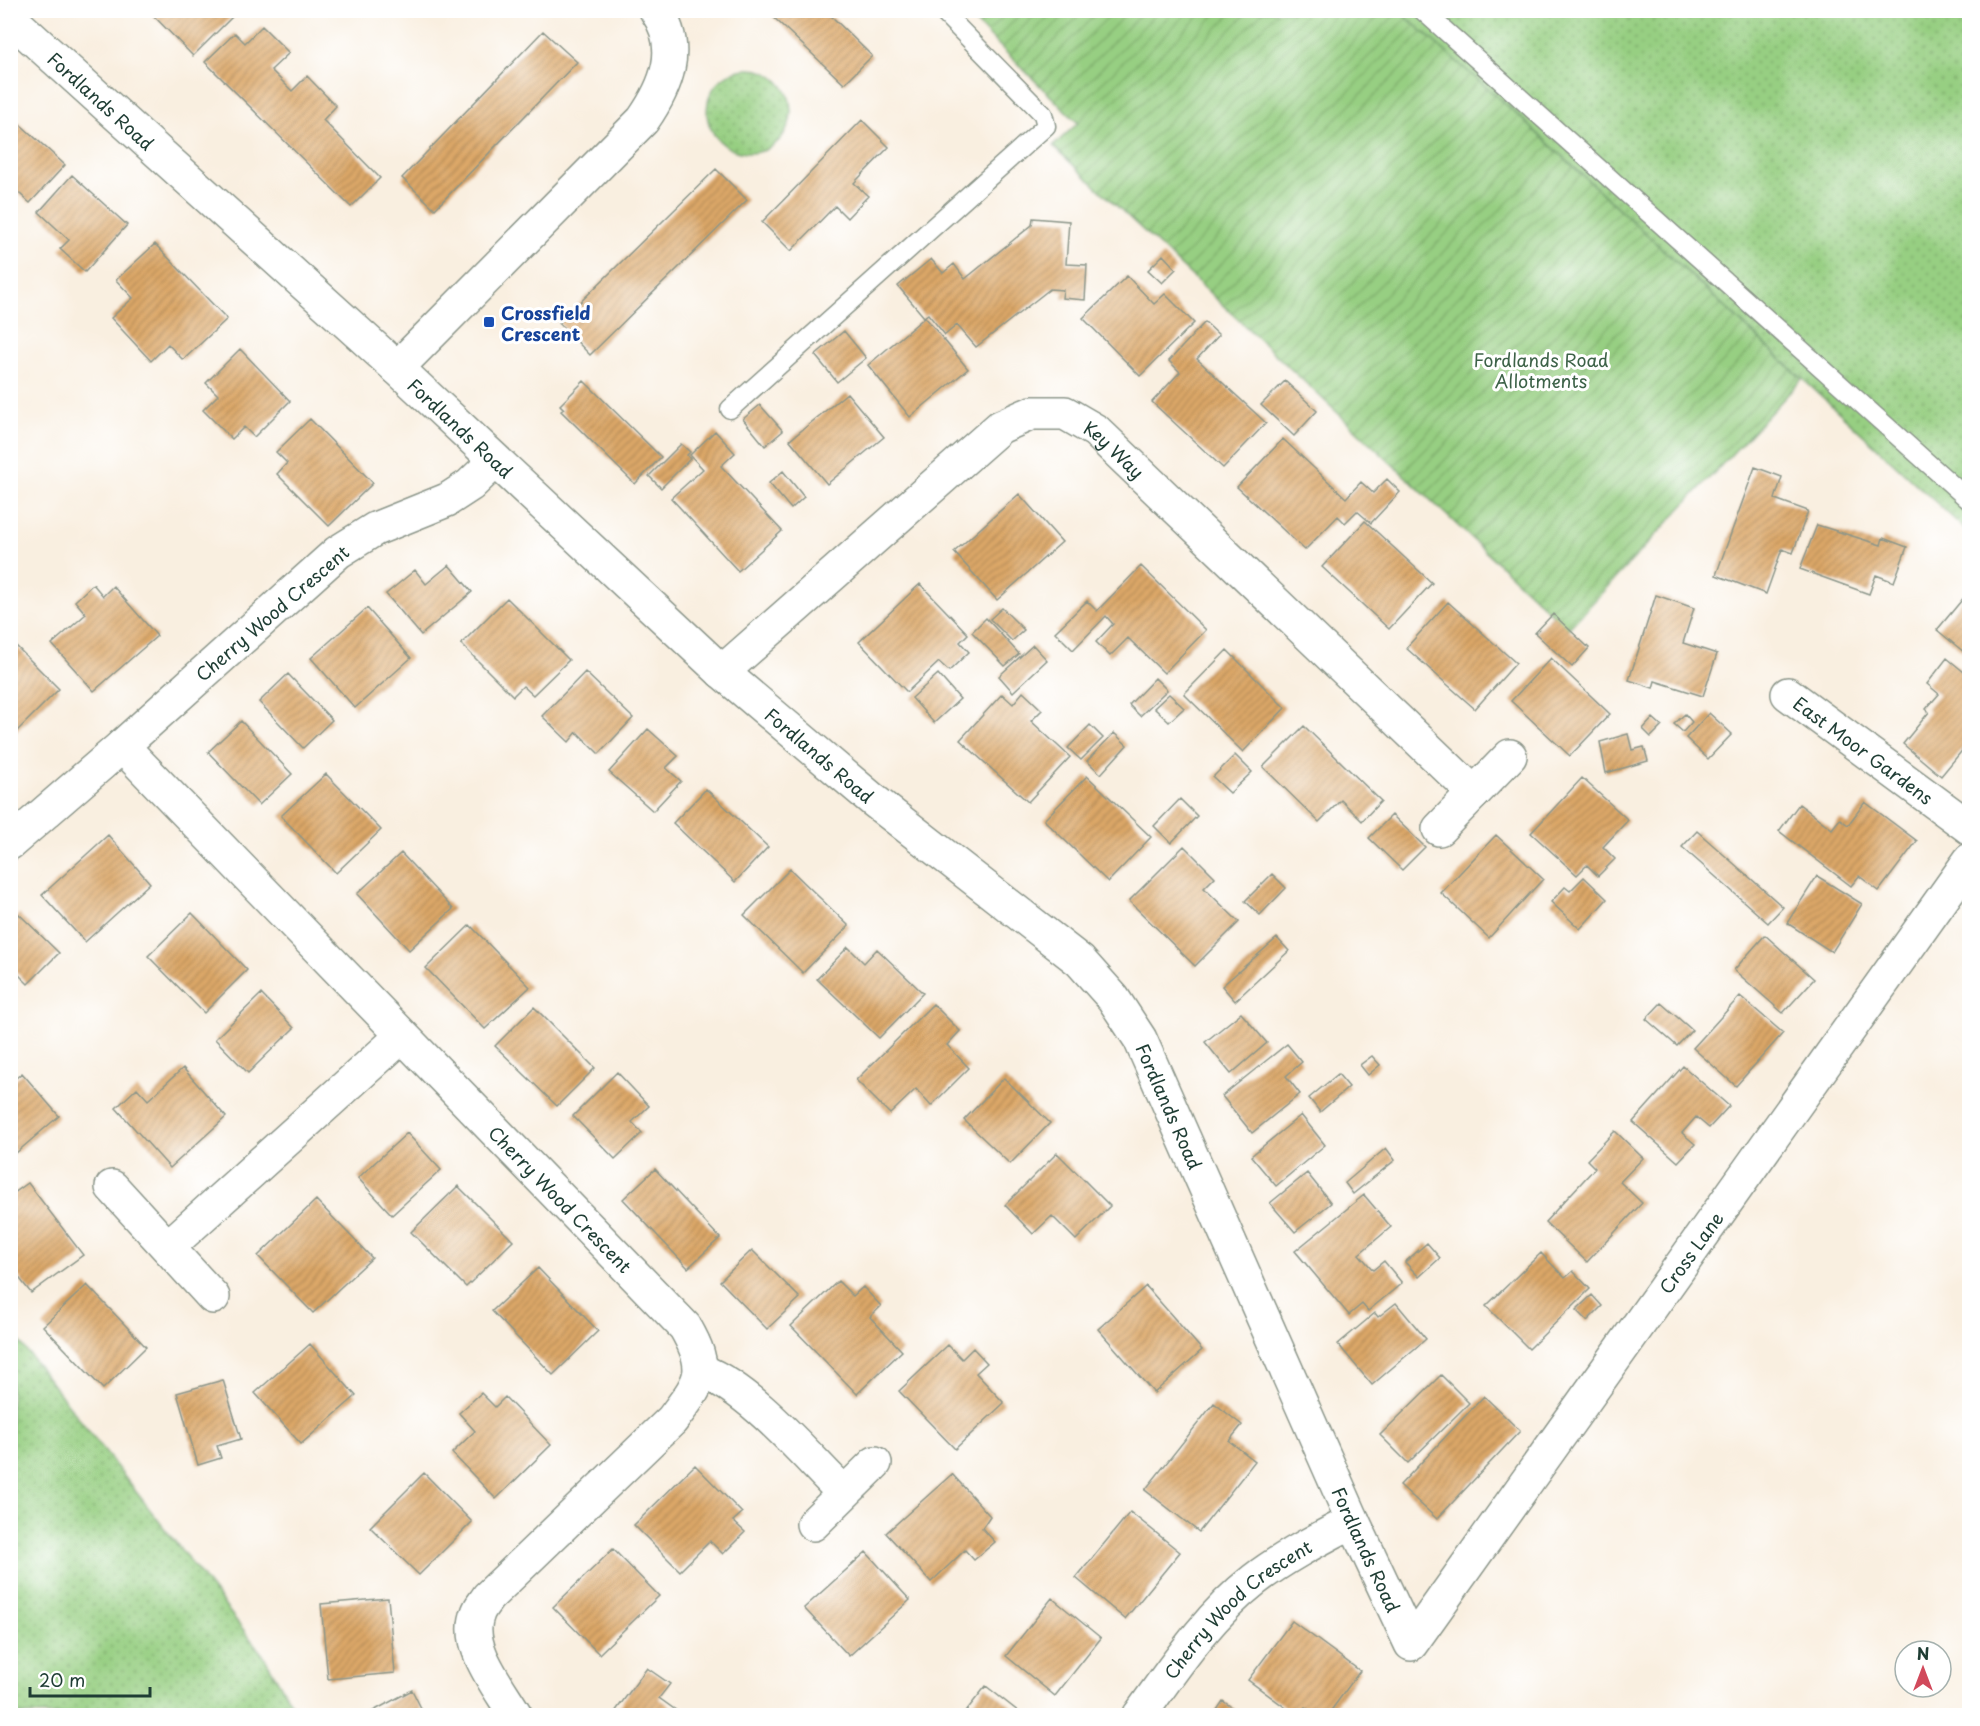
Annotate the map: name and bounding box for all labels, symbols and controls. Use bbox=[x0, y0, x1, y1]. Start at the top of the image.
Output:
street label: Fordlands Road bbox=[42, 45, 160, 156]
place label: Crossfield Crescent bbox=[501, 299, 590, 347]
marker: Crossfield Crescent bbox=[482, 315, 496, 329]
park label: Fordlands Road Allotments bbox=[1473, 346, 1609, 394]
street label: Fordlands Road bbox=[402, 371, 519, 484]
street label: Key Way bbox=[1079, 413, 1151, 484]
street label: Cherry Wood Crescent bbox=[189, 539, 355, 687]
street label: East Moor Gardens bbox=[1788, 689, 1939, 810]
street label: Fordlands Road bbox=[759, 701, 880, 809]
street label: Fordlands Road bbox=[1130, 1039, 1209, 1173]
street label: Cherry Wood Crescent bbox=[483, 1119, 639, 1278]
street label: Cross Lane bbox=[1652, 1205, 1729, 1299]
street label: Fordlands Road bbox=[1326, 1482, 1407, 1616]
street label: Cherry Wood Crescent bbox=[1157, 1533, 1316, 1684]
north arrow bbox=[1893, 1639, 1953, 1699]
text: N bbox=[1917, 1641, 1929, 1665]
scale bar bbox=[30, 1660, 150, 1698]
text: 20 m bbox=[39, 1666, 85, 1693]

